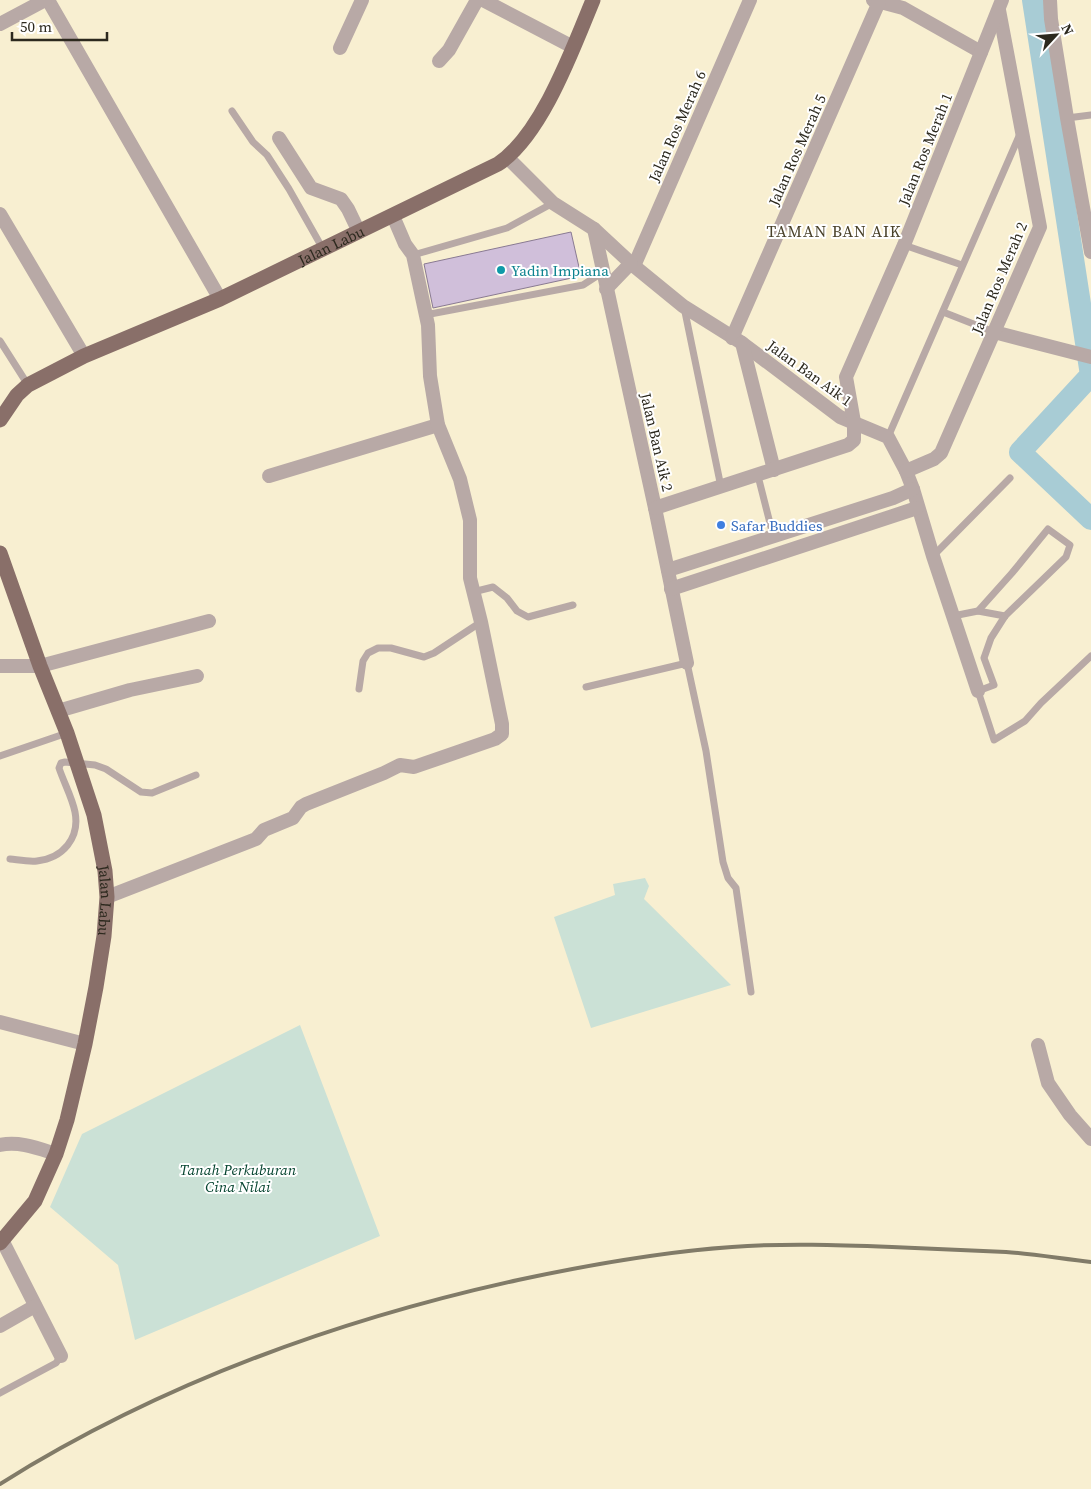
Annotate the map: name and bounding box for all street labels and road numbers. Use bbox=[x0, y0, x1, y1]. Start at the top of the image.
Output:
street label: Jalan Ros Merah 6 bbox=[643, 67, 711, 186]
street label: Jalan Ros Merah 1 bbox=[892, 89, 957, 209]
street label: Jalan Ros Merah 5 bbox=[763, 91, 831, 210]
street label: Jalan Ros Merah 2 bbox=[966, 219, 1032, 338]
street label: Jalan Labu bbox=[293, 220, 368, 271]
street label: Jalan Ban Aik 1 bbox=[762, 334, 857, 411]
street label: Jalan Ban Aik 2 bbox=[635, 390, 679, 493]
street label: Jalan Labu bbox=[93, 862, 118, 937]

